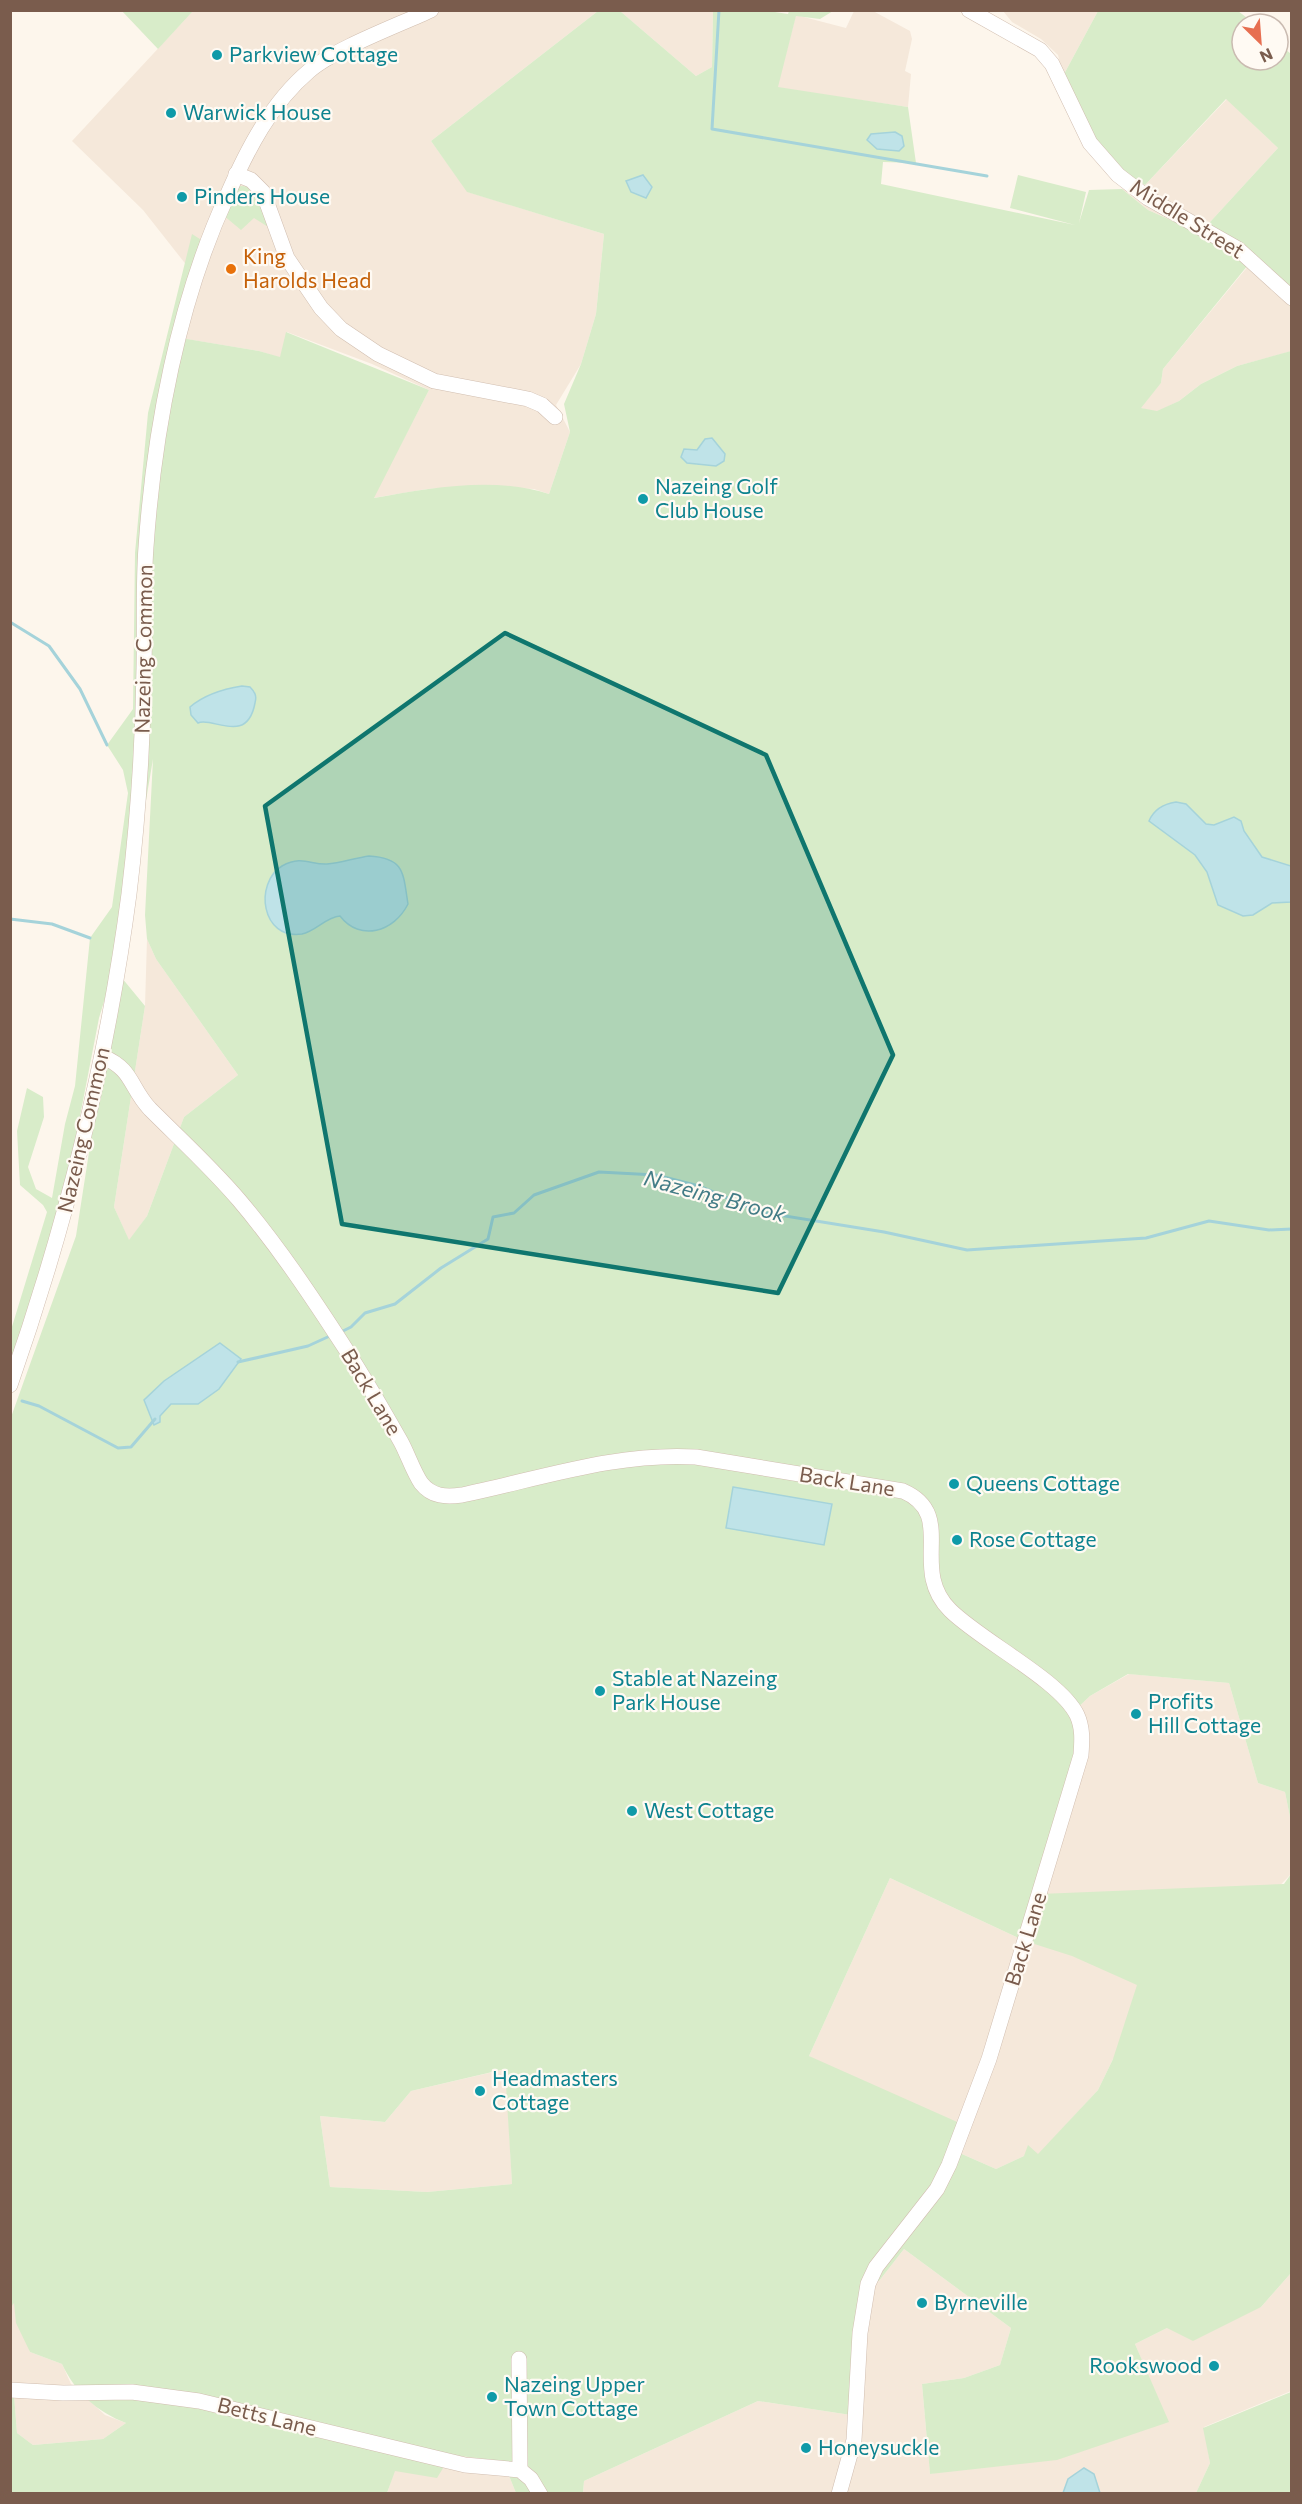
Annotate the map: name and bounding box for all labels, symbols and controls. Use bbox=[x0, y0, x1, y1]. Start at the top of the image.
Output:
north arrow bbox=[1230, 12, 1290, 72]
place label: Parkview Cottage bbox=[229, 41, 398, 66]
text: N bbox=[1257, 45, 1276, 67]
marker: Parkview Cottage bbox=[210, 48, 224, 62]
place label: Warwick House bbox=[183, 99, 331, 124]
marker: Warwick House bbox=[164, 106, 178, 120]
street label: Middle Street bbox=[1126, 173, 1249, 263]
place label: Pinders House bbox=[194, 183, 330, 208]
marker: Pinders House bbox=[175, 190, 189, 204]
place label: King Harolds Head bbox=[243, 243, 371, 292]
marker: King Harolds Head bbox=[224, 262, 238, 276]
place label: Nazeing Golf Club House bbox=[655, 473, 778, 522]
marker: Nazeing Golf Club House bbox=[636, 492, 650, 506]
street label: Nazeing Common bbox=[129, 564, 156, 734]
street label: Nazeing Common bbox=[51, 1044, 114, 1215]
water label: Nazeing Brook bbox=[641, 1164, 790, 1228]
street label: Back Lane bbox=[337, 1343, 408, 1439]
street label: Back Lane bbox=[798, 1461, 897, 1500]
place label: Queens Cottage bbox=[966, 1470, 1120, 1495]
marker: Queens Cottage bbox=[947, 1477, 961, 1491]
place label: Rose Cottage bbox=[969, 1526, 1097, 1551]
marker: Rose Cottage bbox=[950, 1533, 964, 1547]
place label: Stable at Nazeing Park House bbox=[612, 1665, 777, 1714]
marker: Stable at Nazeing Park House bbox=[593, 1684, 607, 1698]
place label: Profits Hill Cottage bbox=[1148, 1688, 1261, 1737]
marker: Profits Hill Cottage bbox=[1129, 1707, 1143, 1721]
place label: West Cottage bbox=[644, 1797, 774, 1822]
marker: West Cottage bbox=[625, 1804, 639, 1818]
street label: Back Lane bbox=[999, 1889, 1051, 1988]
place label: Headmasters Cottage bbox=[492, 2065, 618, 2114]
marker: Headmasters Cottage bbox=[473, 2084, 487, 2098]
place label: Byrneville bbox=[934, 2289, 1027, 2314]
marker: Byrneville bbox=[915, 2296, 929, 2310]
place label: Rookswood bbox=[1089, 2352, 1202, 2377]
marker: Rookswood bbox=[1207, 2359, 1221, 2373]
place label: Nazeing Upper Town Cottage bbox=[504, 2371, 645, 2420]
marker: Nazeing Upper Town Cottage bbox=[485, 2390, 499, 2404]
street label: Betts Lane bbox=[215, 2391, 320, 2440]
place label: Honeysuckle bbox=[818, 2434, 939, 2459]
marker: Honeysuckle bbox=[799, 2441, 813, 2455]

